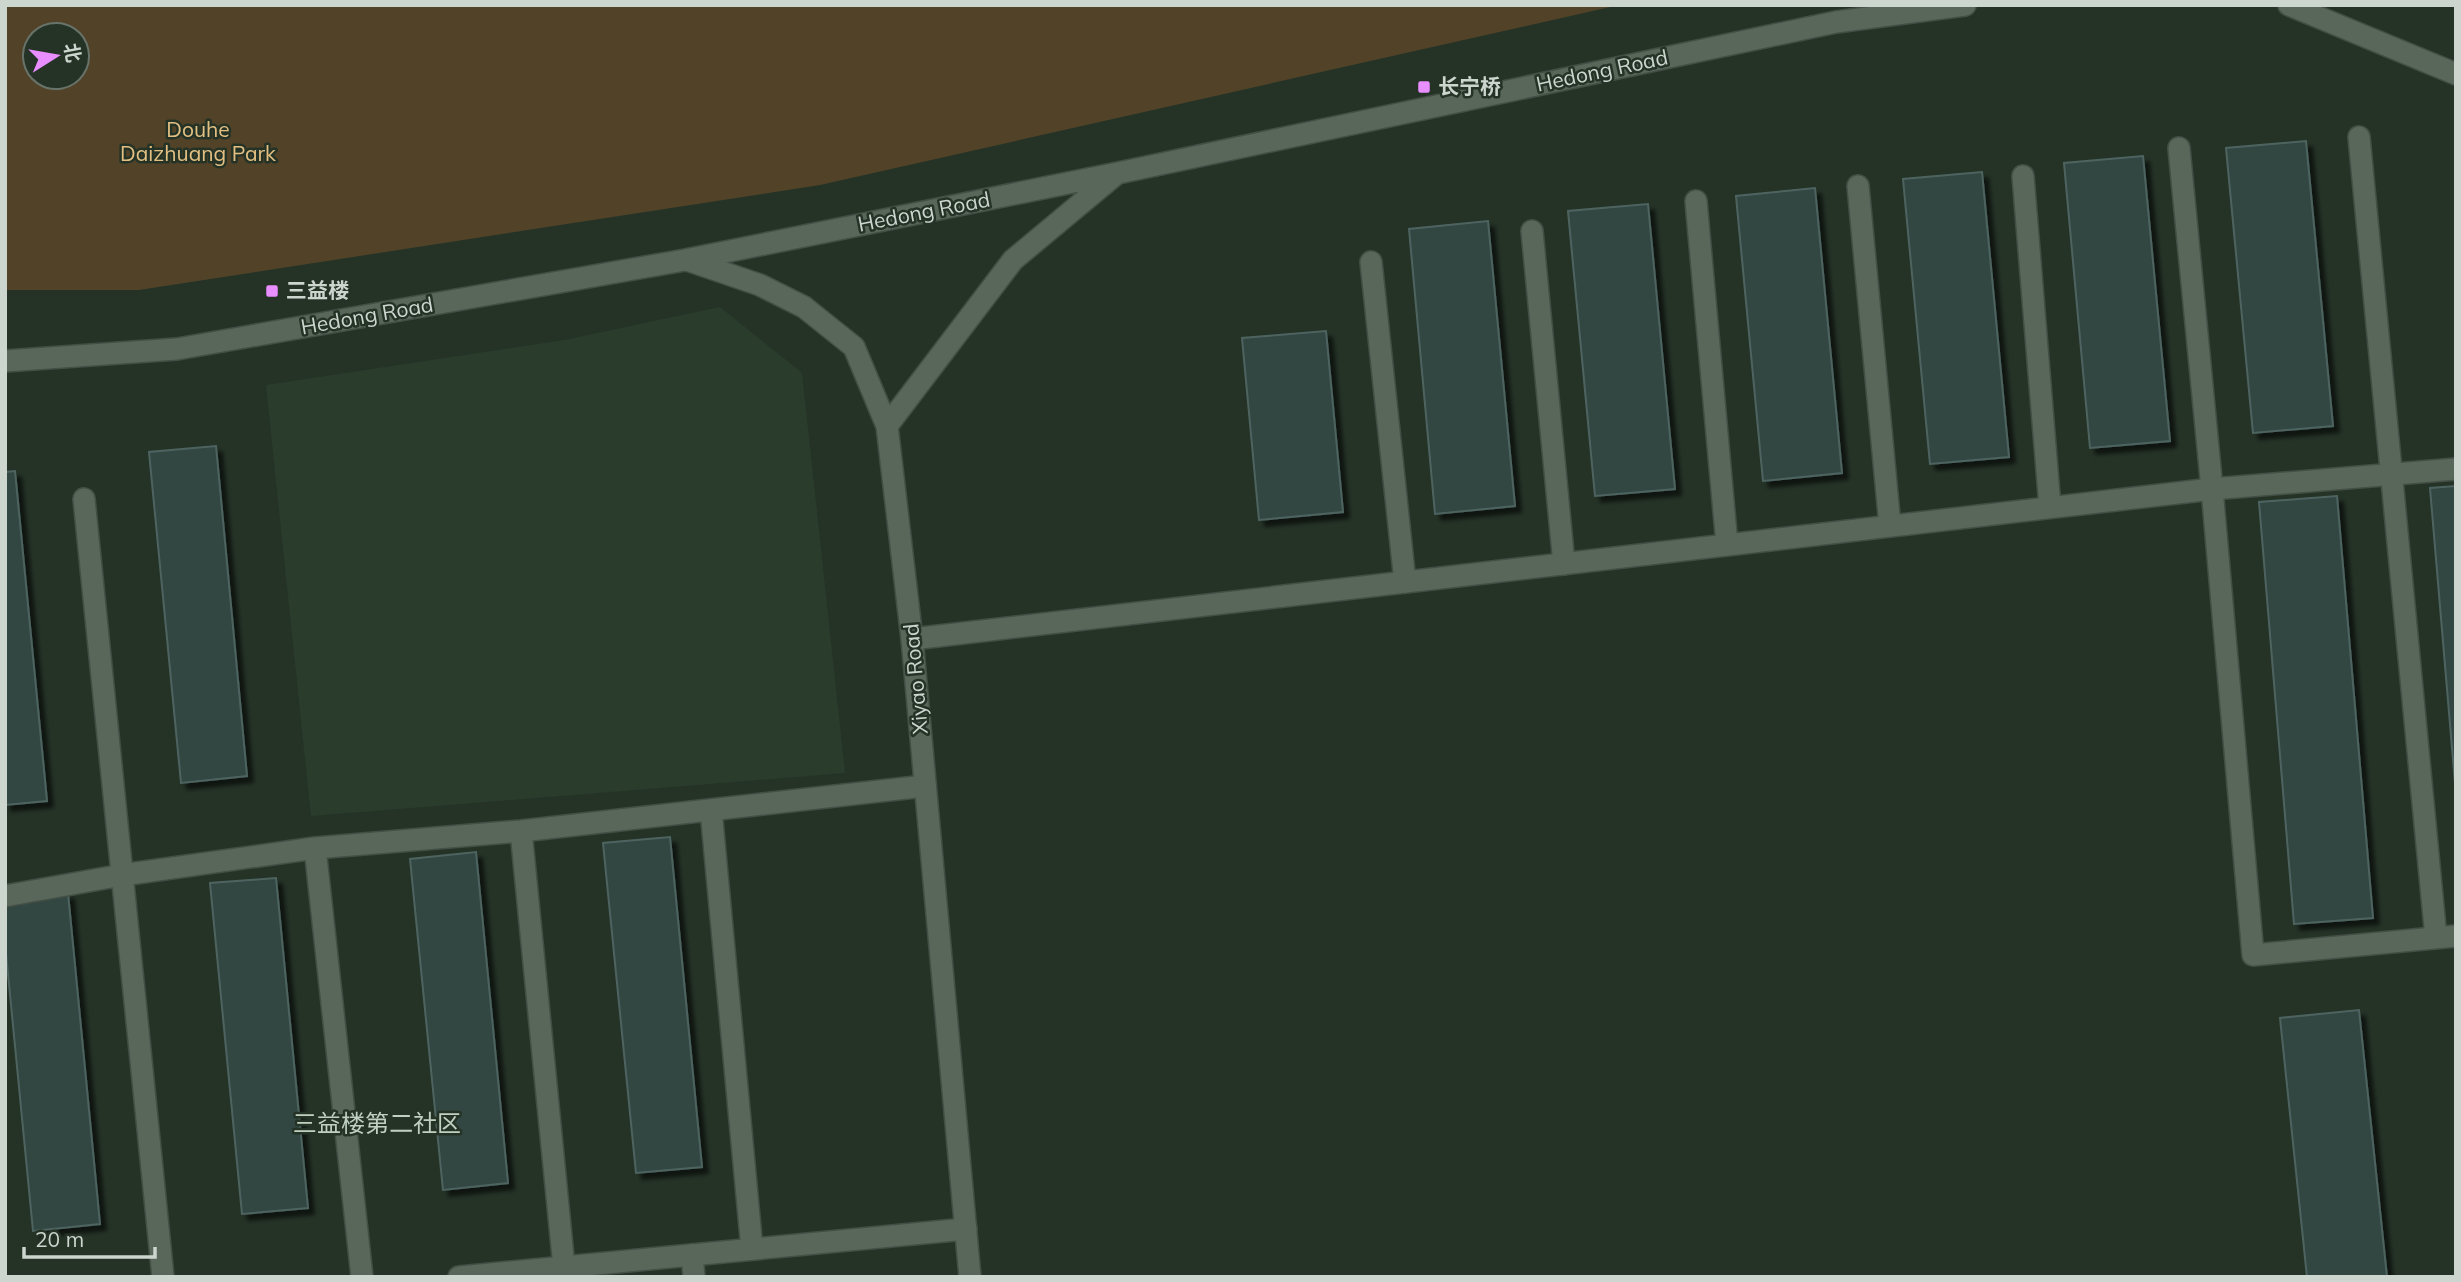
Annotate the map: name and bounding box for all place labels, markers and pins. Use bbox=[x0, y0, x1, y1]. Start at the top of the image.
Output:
place label: 长宁桥 bbox=[1438, 73, 1501, 99]
marker: 长宁桥 bbox=[1416, 79, 1432, 95]
place label: 三益楼 bbox=[286, 277, 349, 303]
marker: 三益楼 bbox=[264, 283, 280, 299]

